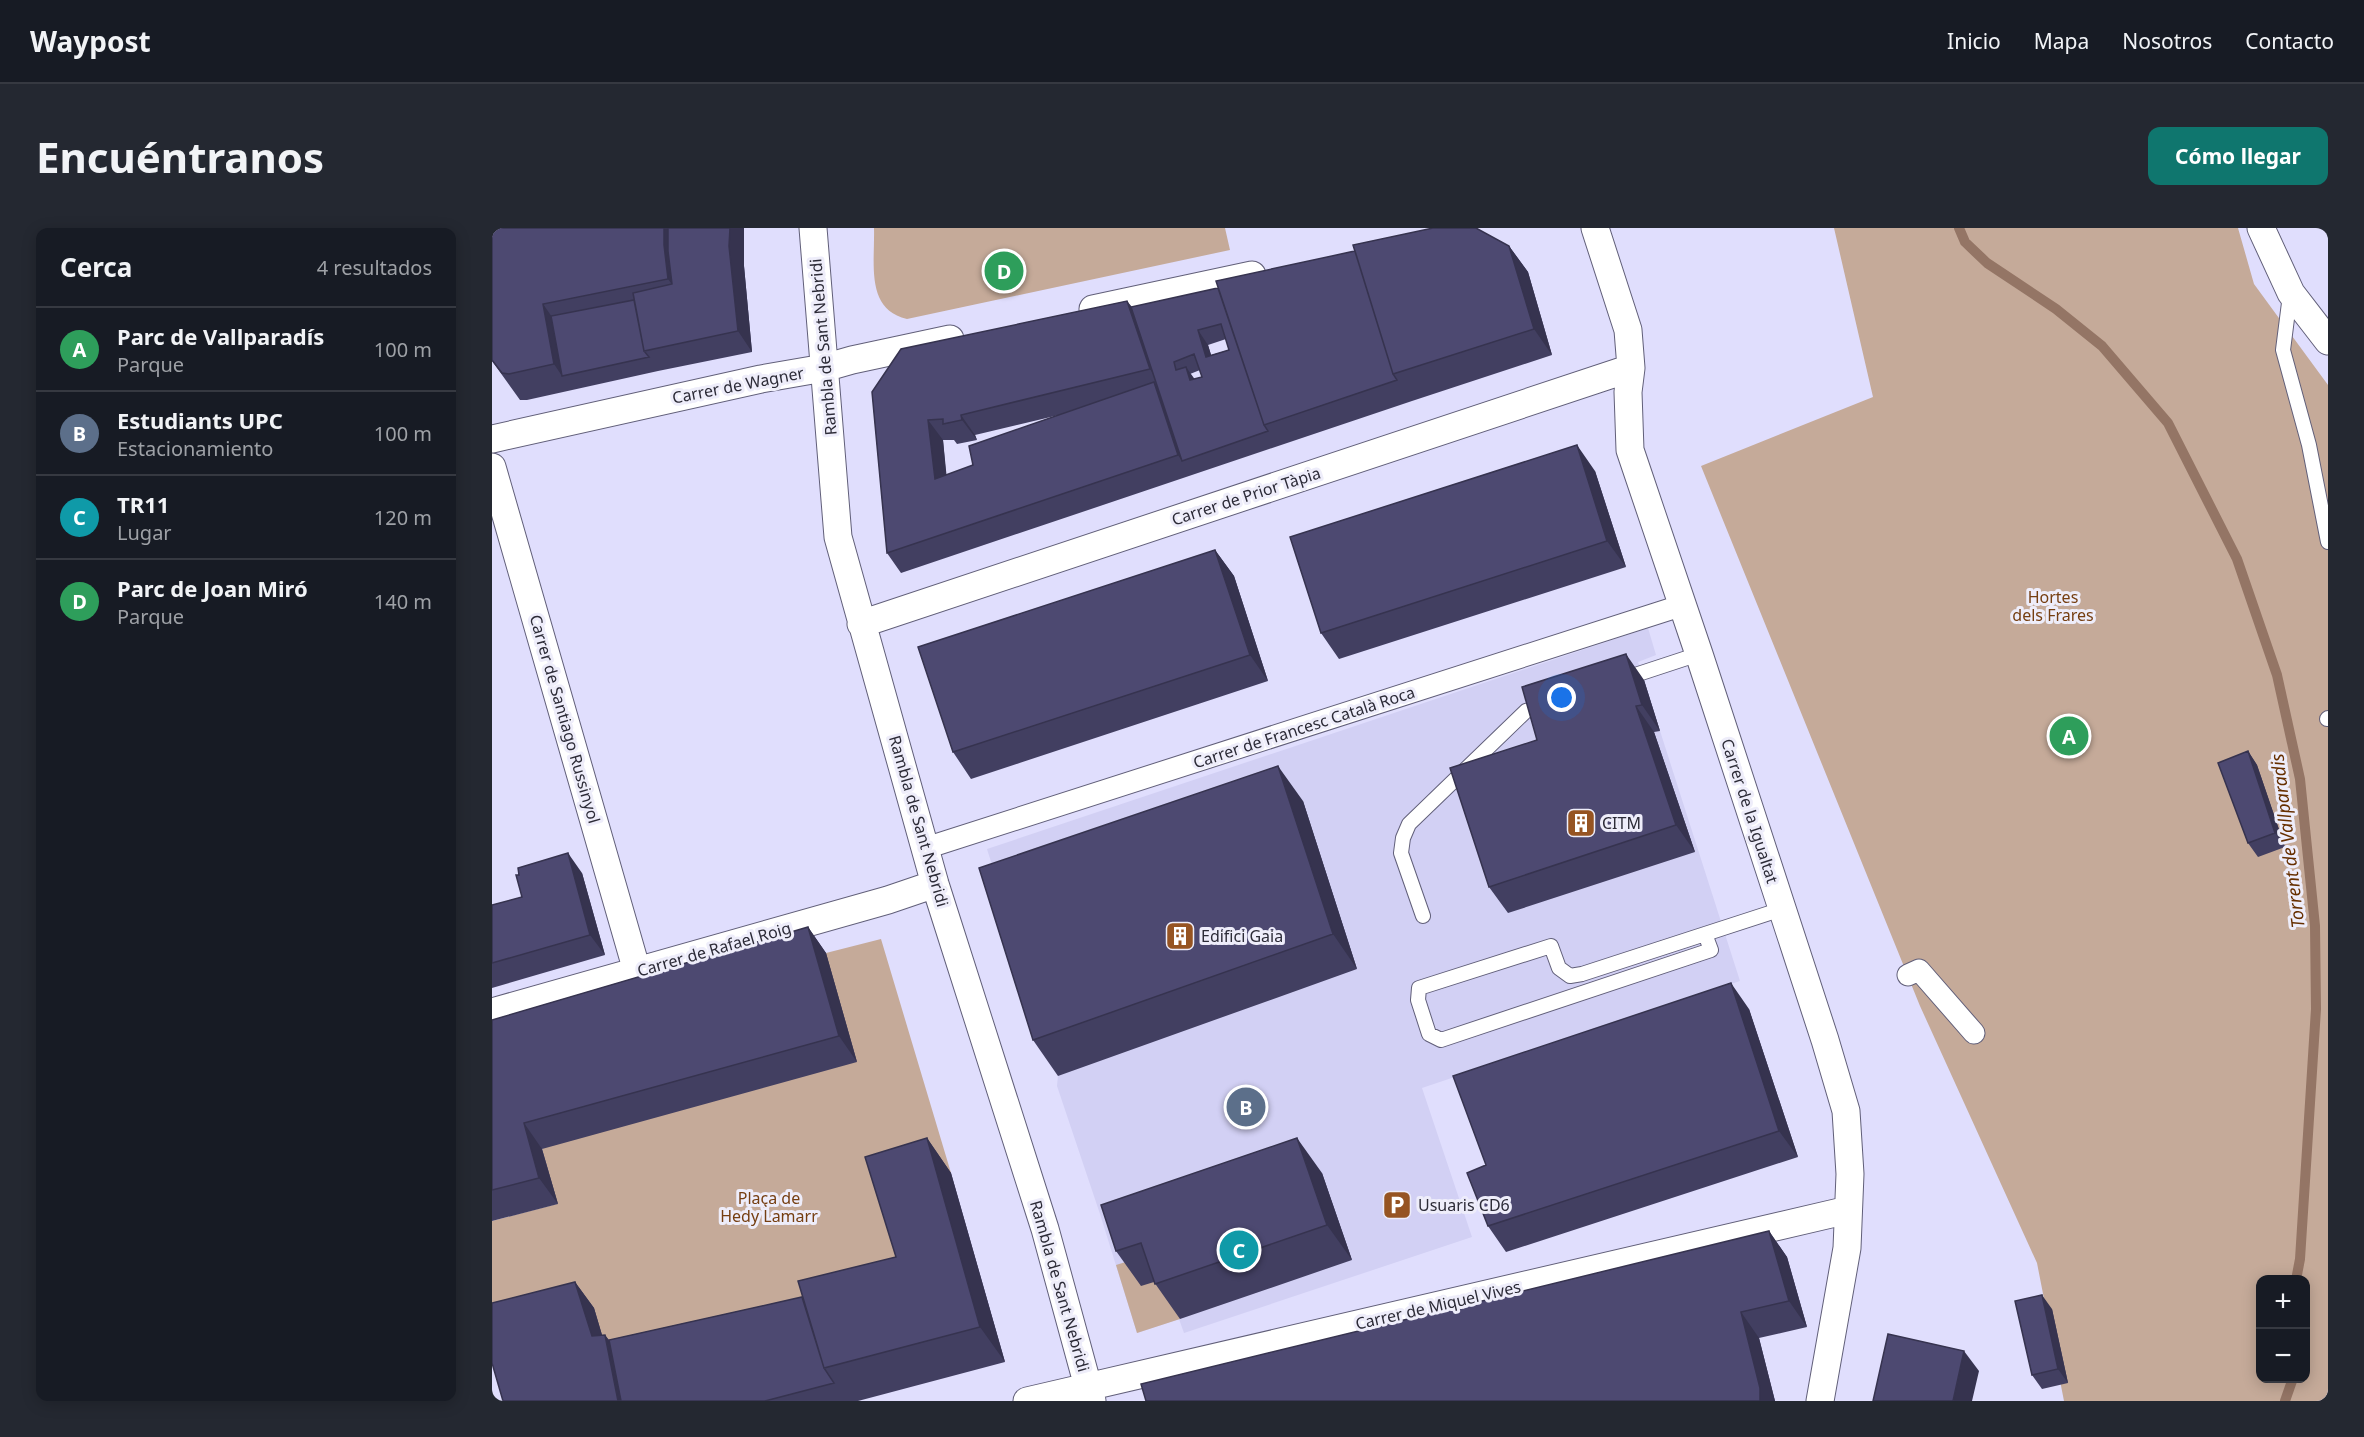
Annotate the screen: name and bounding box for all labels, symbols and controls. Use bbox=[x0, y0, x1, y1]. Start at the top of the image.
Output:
text: Waypost bbox=[30, 22, 151, 60]
text: Inicio bbox=[1947, 27, 2001, 55]
text: Mapa bbox=[2034, 27, 2089, 55]
text: Nosotros bbox=[2122, 27, 2212, 55]
text: Contacto bbox=[2245, 27, 2334, 55]
button: Cómo llegar bbox=[2148, 127, 2328, 185]
text: Encuéntranos bbox=[36, 128, 324, 185]
pin: D bbox=[984, 248, 1024, 294]
text: Cerca bbox=[60, 249, 132, 285]
text: 4 resultados bbox=[317, 254, 432, 281]
street label: Rambla de Sant Nebridi bbox=[804, 258, 842, 436]
text: Parc de Vallparadís bbox=[117, 321, 324, 351]
text: A bbox=[73, 336, 86, 363]
text: 100 m bbox=[374, 336, 432, 363]
text: Parque bbox=[117, 351, 184, 378]
street label: Carrer de Wagner bbox=[670, 361, 806, 409]
text: Estudiants UPC bbox=[117, 405, 283, 435]
text: B bbox=[73, 420, 86, 447]
text: 100 m bbox=[374, 420, 432, 447]
text: Estacionamiento bbox=[117, 435, 273, 462]
street label: Carrer de Prior Tàpia bbox=[1169, 462, 1323, 530]
text: TR11 bbox=[117, 489, 169, 519]
text: C bbox=[73, 504, 86, 531]
text: 120 m bbox=[374, 504, 432, 531]
text: Lugar bbox=[117, 519, 172, 546]
text: Parc de Joan Miró bbox=[117, 573, 308, 603]
park label: Hortes dels Frares bbox=[2012, 586, 2094, 626]
text: D bbox=[72, 588, 87, 615]
text: 140 m bbox=[374, 588, 432, 615]
text: Parque bbox=[117, 603, 184, 630]
street label: Carrer de Santiago Russinyol bbox=[525, 612, 605, 826]
street label: Carrer de Francesc Català Roca bbox=[1190, 681, 1418, 773]
your location bbox=[1547, 683, 1576, 712]
pin: A bbox=[2050, 714, 2088, 758]
street label: Rambla de Sant Nebridi bbox=[884, 733, 954, 909]
street label: Carrer de la Igualtat bbox=[1716, 736, 1784, 886]
water label: Torrent de Vallparadis bbox=[2264, 752, 2310, 930]
building icon: CITM bbox=[1565, 807, 1597, 839]
place label: CITM bbox=[1602, 812, 1641, 834]
street label: Carrer de Rafael Roig bbox=[634, 916, 794, 982]
building icon: Edifici Gaia bbox=[1164, 920, 1196, 952]
place label: Edifici Gaia bbox=[1201, 925, 1283, 947]
pin: B bbox=[1226, 1084, 1266, 1130]
park label: Plaça de Hedy Lamarr bbox=[720, 1187, 818, 1227]
parking icon: Usuaris CD6 bbox=[1381, 1189, 1413, 1221]
place label: Usuaris CD6 bbox=[1418, 1194, 1510, 1216]
street label: Rambla de Sant Nebridi bbox=[1025, 1198, 1095, 1374]
pin: C bbox=[1220, 1228, 1258, 1272]
street label: Carrer de Miquel Vives bbox=[1353, 1275, 1523, 1335]
map controls bbox=[2256, 1275, 2310, 1383]
button: + bbox=[2256, 1275, 2310, 1329]
button: − bbox=[2256, 1329, 2310, 1383]

